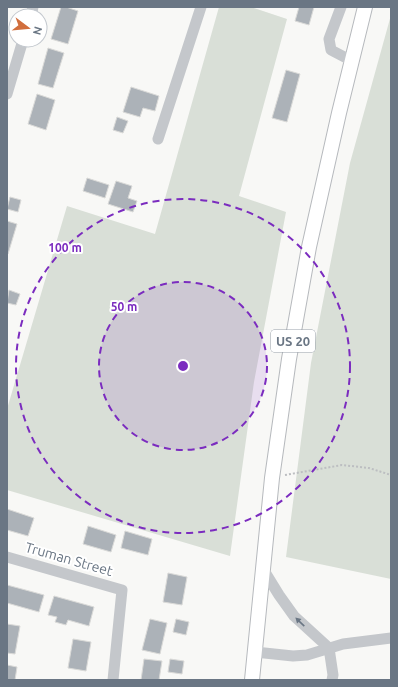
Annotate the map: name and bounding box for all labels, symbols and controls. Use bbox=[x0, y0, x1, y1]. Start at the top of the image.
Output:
north arrow bbox=[8, 8, 48, 48]
text: N bbox=[31, 25, 45, 36]
text: 100 m bbox=[48, 241, 82, 254]
text: 50 m bbox=[111, 300, 137, 313]
road number: US 20 bbox=[271, 330, 315, 352]
centre of rings bbox=[176, 359, 190, 373]
street label: Truman Street bbox=[23, 539, 115, 579]
one-way arrow bbox=[295, 617, 305, 627]

